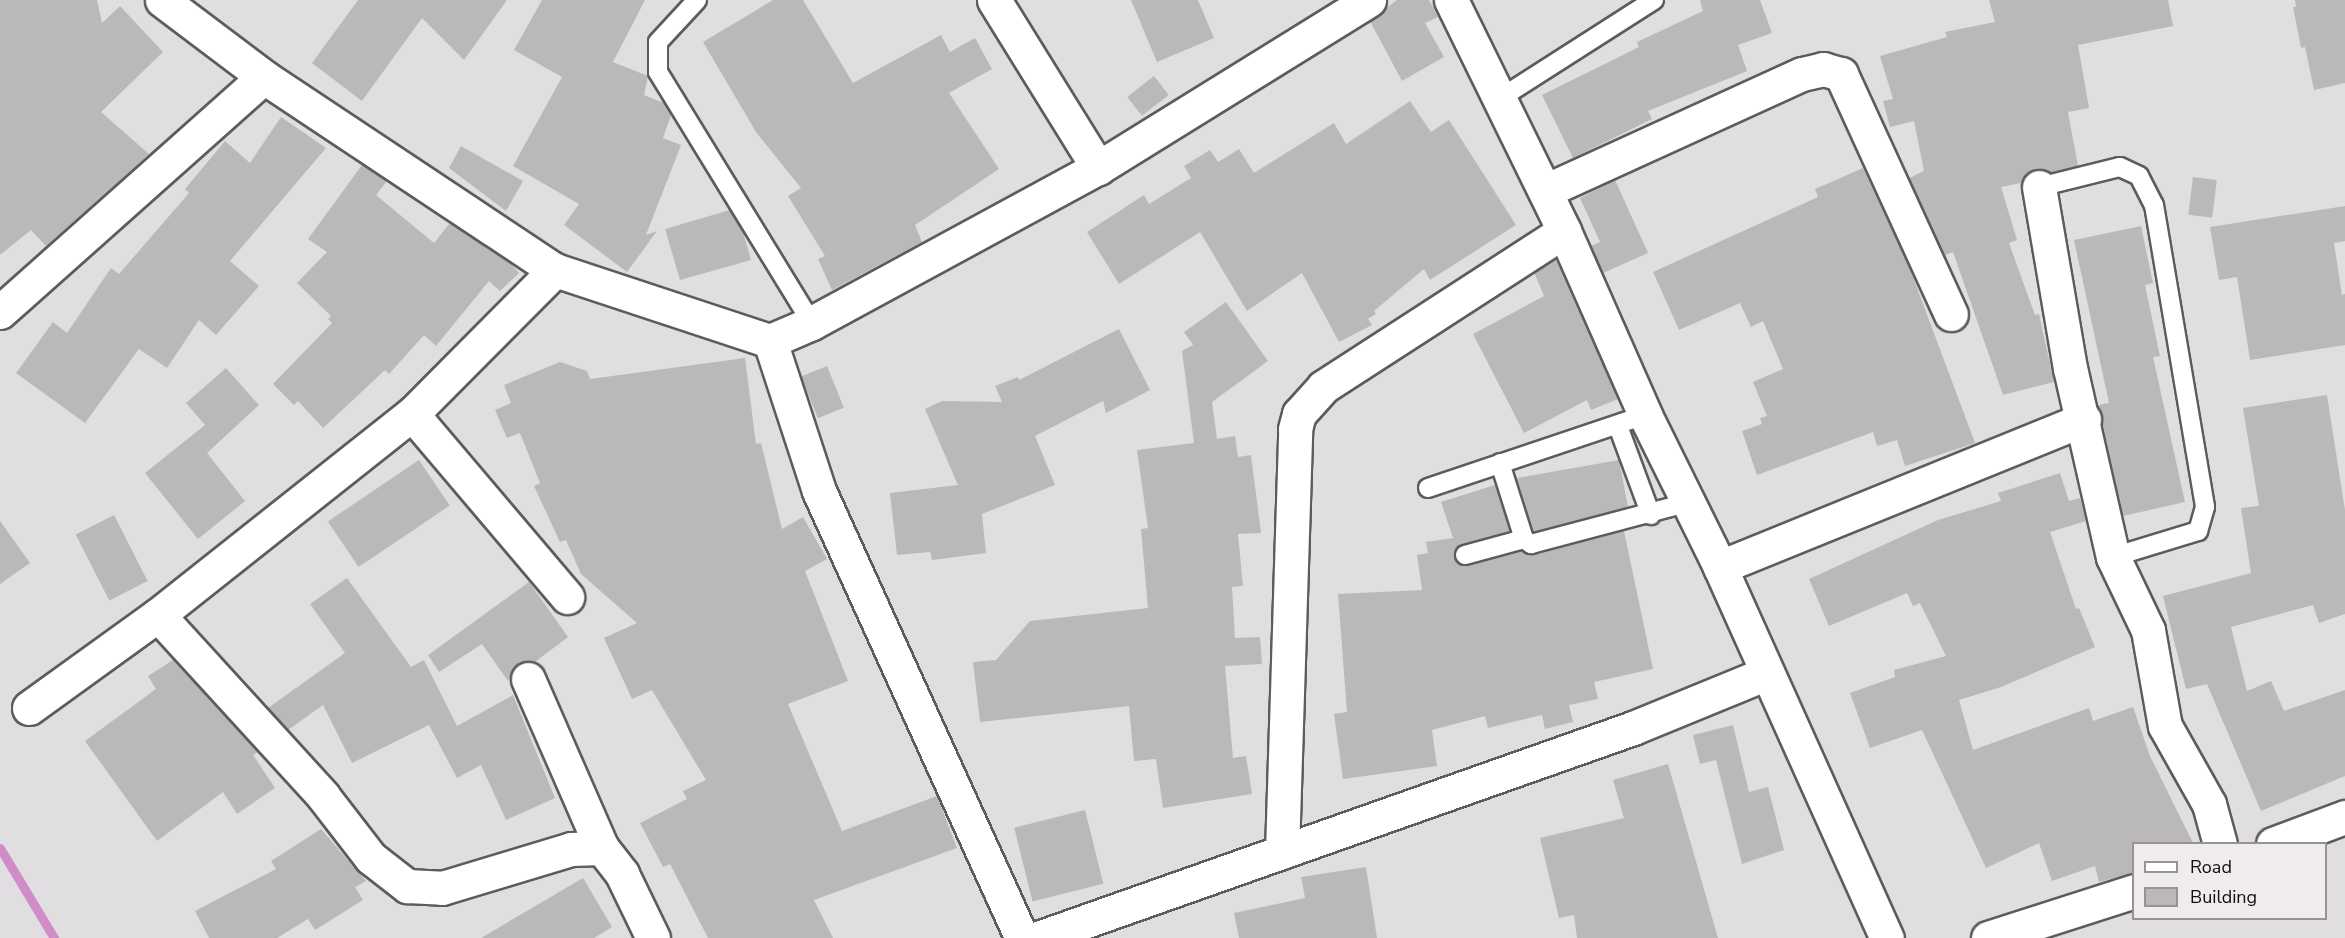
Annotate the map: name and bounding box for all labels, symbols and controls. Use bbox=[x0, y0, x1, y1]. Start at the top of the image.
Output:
legend bbox=[2132, 842, 2327, 920]
text: Road bbox=[2190, 855, 2232, 879]
text: Building bbox=[2190, 885, 2257, 909]

